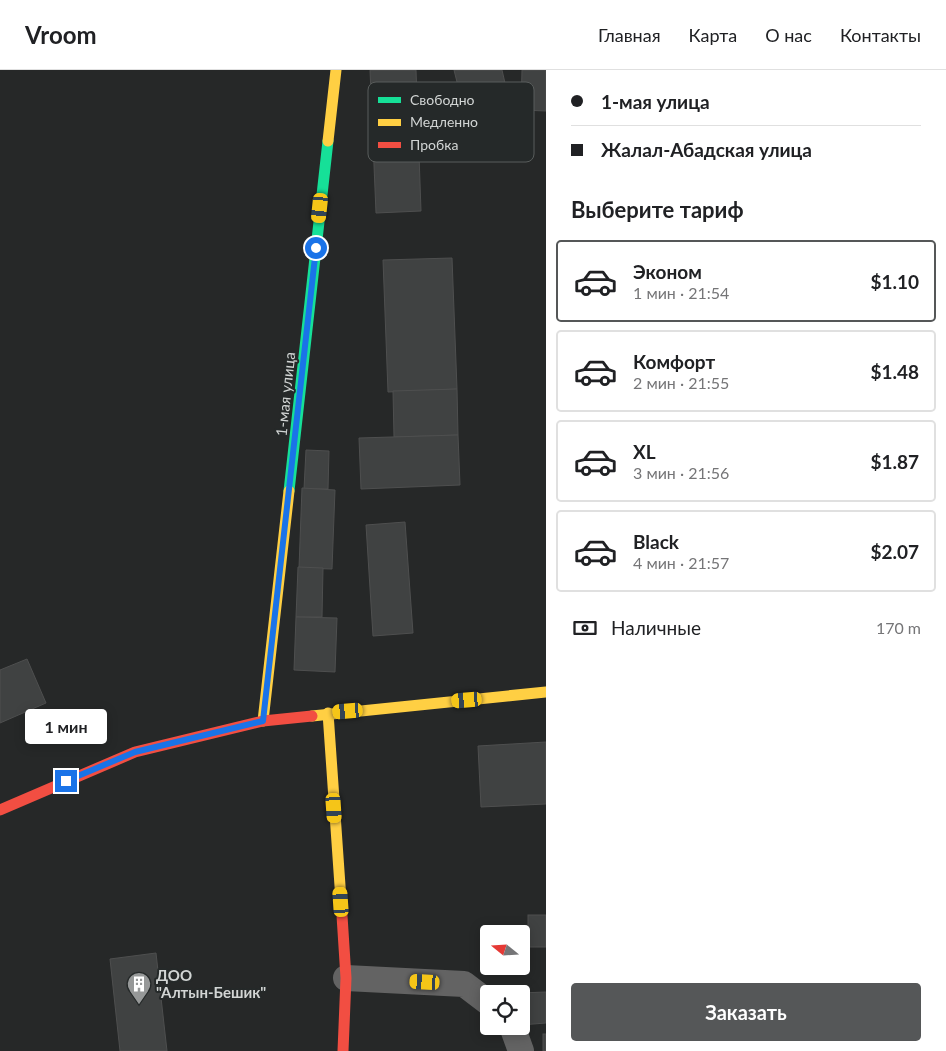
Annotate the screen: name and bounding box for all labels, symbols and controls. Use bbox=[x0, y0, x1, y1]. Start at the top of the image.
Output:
text: Vroom bbox=[25, 20, 97, 49]
text: Главная bbox=[598, 24, 661, 46]
text: Карта bbox=[689, 24, 737, 46]
text: О нас bbox=[765, 24, 812, 46]
text: Контакты bbox=[840, 24, 921, 46]
legend bbox=[368, 82, 534, 162]
text: 1-мая улица bbox=[601, 90, 710, 113]
text: Свободно bbox=[410, 91, 475, 108]
text: Медленно bbox=[410, 113, 478, 130]
text: Пробка bbox=[410, 136, 458, 153]
text: Жалал-Абадская улица bbox=[601, 138, 812, 161]
car bbox=[310, 192, 329, 224]
text: Выберите тариф bbox=[571, 196, 744, 223]
route start bbox=[305, 237, 327, 259]
icon: car bbox=[573, 259, 618, 304]
text: Эконом bbox=[633, 260, 702, 283]
text: $1.10 bbox=[870, 270, 919, 293]
text: 1 мин · 21:54 bbox=[633, 283, 729, 302]
icon: car bbox=[573, 349, 618, 394]
text: Комфорт bbox=[633, 350, 715, 373]
street label: 1-мая улица bbox=[272, 351, 298, 437]
text: $1.48 bbox=[870, 360, 919, 383]
text: 2 мин · 21:55 bbox=[633, 373, 729, 392]
icon: car bbox=[573, 439, 618, 484]
text: XL bbox=[633, 440, 656, 463]
text: $1.87 bbox=[870, 450, 919, 473]
text: 3 мин · 21:56 bbox=[633, 463, 729, 482]
icon: car bbox=[573, 529, 618, 574]
text: Black bbox=[633, 530, 679, 553]
text: $2.07 bbox=[870, 540, 919, 563]
text: 4 мин · 21:57 bbox=[633, 553, 729, 572]
icon: cash bbox=[571, 614, 599, 642]
text: Наличные bbox=[611, 616, 701, 639]
text: 170 m bbox=[876, 618, 921, 637]
car bbox=[451, 691, 482, 709]
car bbox=[332, 702, 363, 720]
callout: 1 мин bbox=[25, 708, 107, 744]
text: 1 мин bbox=[44, 717, 88, 736]
route end bbox=[55, 770, 77, 792]
car bbox=[325, 793, 342, 823]
car bbox=[332, 887, 349, 917]
north arrow bbox=[480, 925, 530, 975]
map controls bbox=[480, 925, 530, 1035]
place label: ДОО "Алтын-Бешик" bbox=[156, 966, 266, 1001]
building icon: ДОО "Алтын-Бешик" bbox=[126, 971, 152, 1005]
car bbox=[409, 974, 440, 990]
button: Заказать bbox=[571, 983, 921, 1041]
button: locate bbox=[480, 985, 530, 1035]

